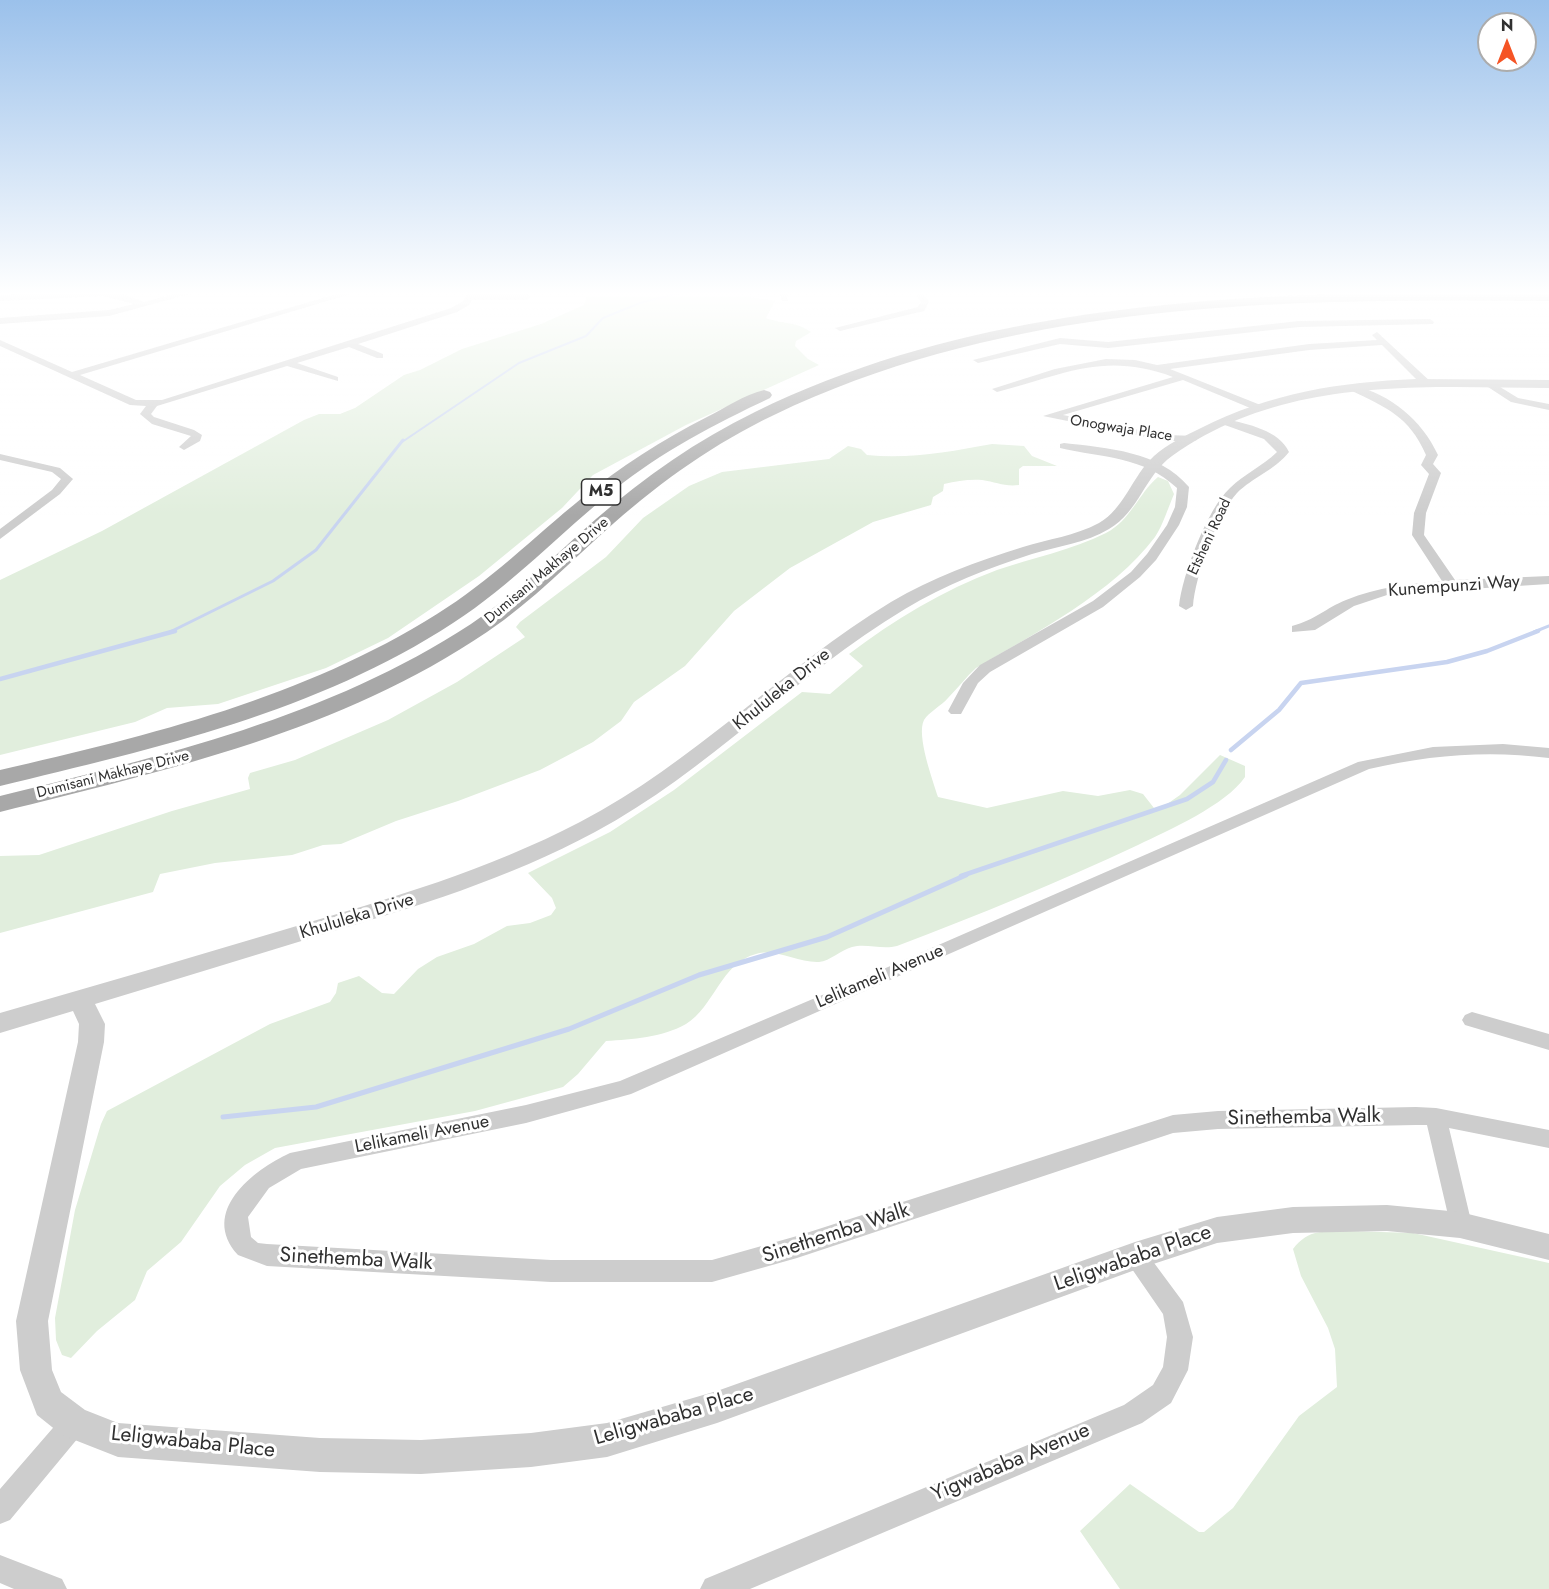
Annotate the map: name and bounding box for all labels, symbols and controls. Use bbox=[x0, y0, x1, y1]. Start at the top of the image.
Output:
north arrow bbox=[1477, 12, 1537, 72]
text: N bbox=[1501, 14, 1513, 37]
street label: Onogwaja Place bbox=[1069, 412, 1173, 446]
road number: M5 bbox=[582, 479, 620, 505]
street label: Etsheni Road bbox=[1184, 496, 1236, 578]
street label: Dumisani Makhaye Drive bbox=[481, 514, 613, 628]
street label: Kunempunzi Way bbox=[1387, 572, 1521, 602]
street label: Khululeka Drive bbox=[729, 644, 835, 736]
street label: Dumisani Makhaye Drive bbox=[35, 747, 191, 803]
street label: Khululeka Drive bbox=[297, 889, 417, 945]
street label: Lelikameli Avenue bbox=[813, 940, 947, 1014]
street label: Sinethemba Walk bbox=[1227, 1104, 1381, 1132]
street label: Lelikameli Avenue bbox=[353, 1111, 491, 1159]
street label: Sinethemba Walk bbox=[759, 1198, 913, 1270]
street label: Leligwababa Place bbox=[1051, 1220, 1215, 1298]
street label: Sinethemba Walk bbox=[279, 1243, 433, 1277]
street label: Leligwababa Place bbox=[591, 1382, 757, 1452]
street label: Yigwababa Avenue bbox=[928, 1418, 1094, 1508]
street label: Leligwababa Place bbox=[110, 1422, 276, 1464]

